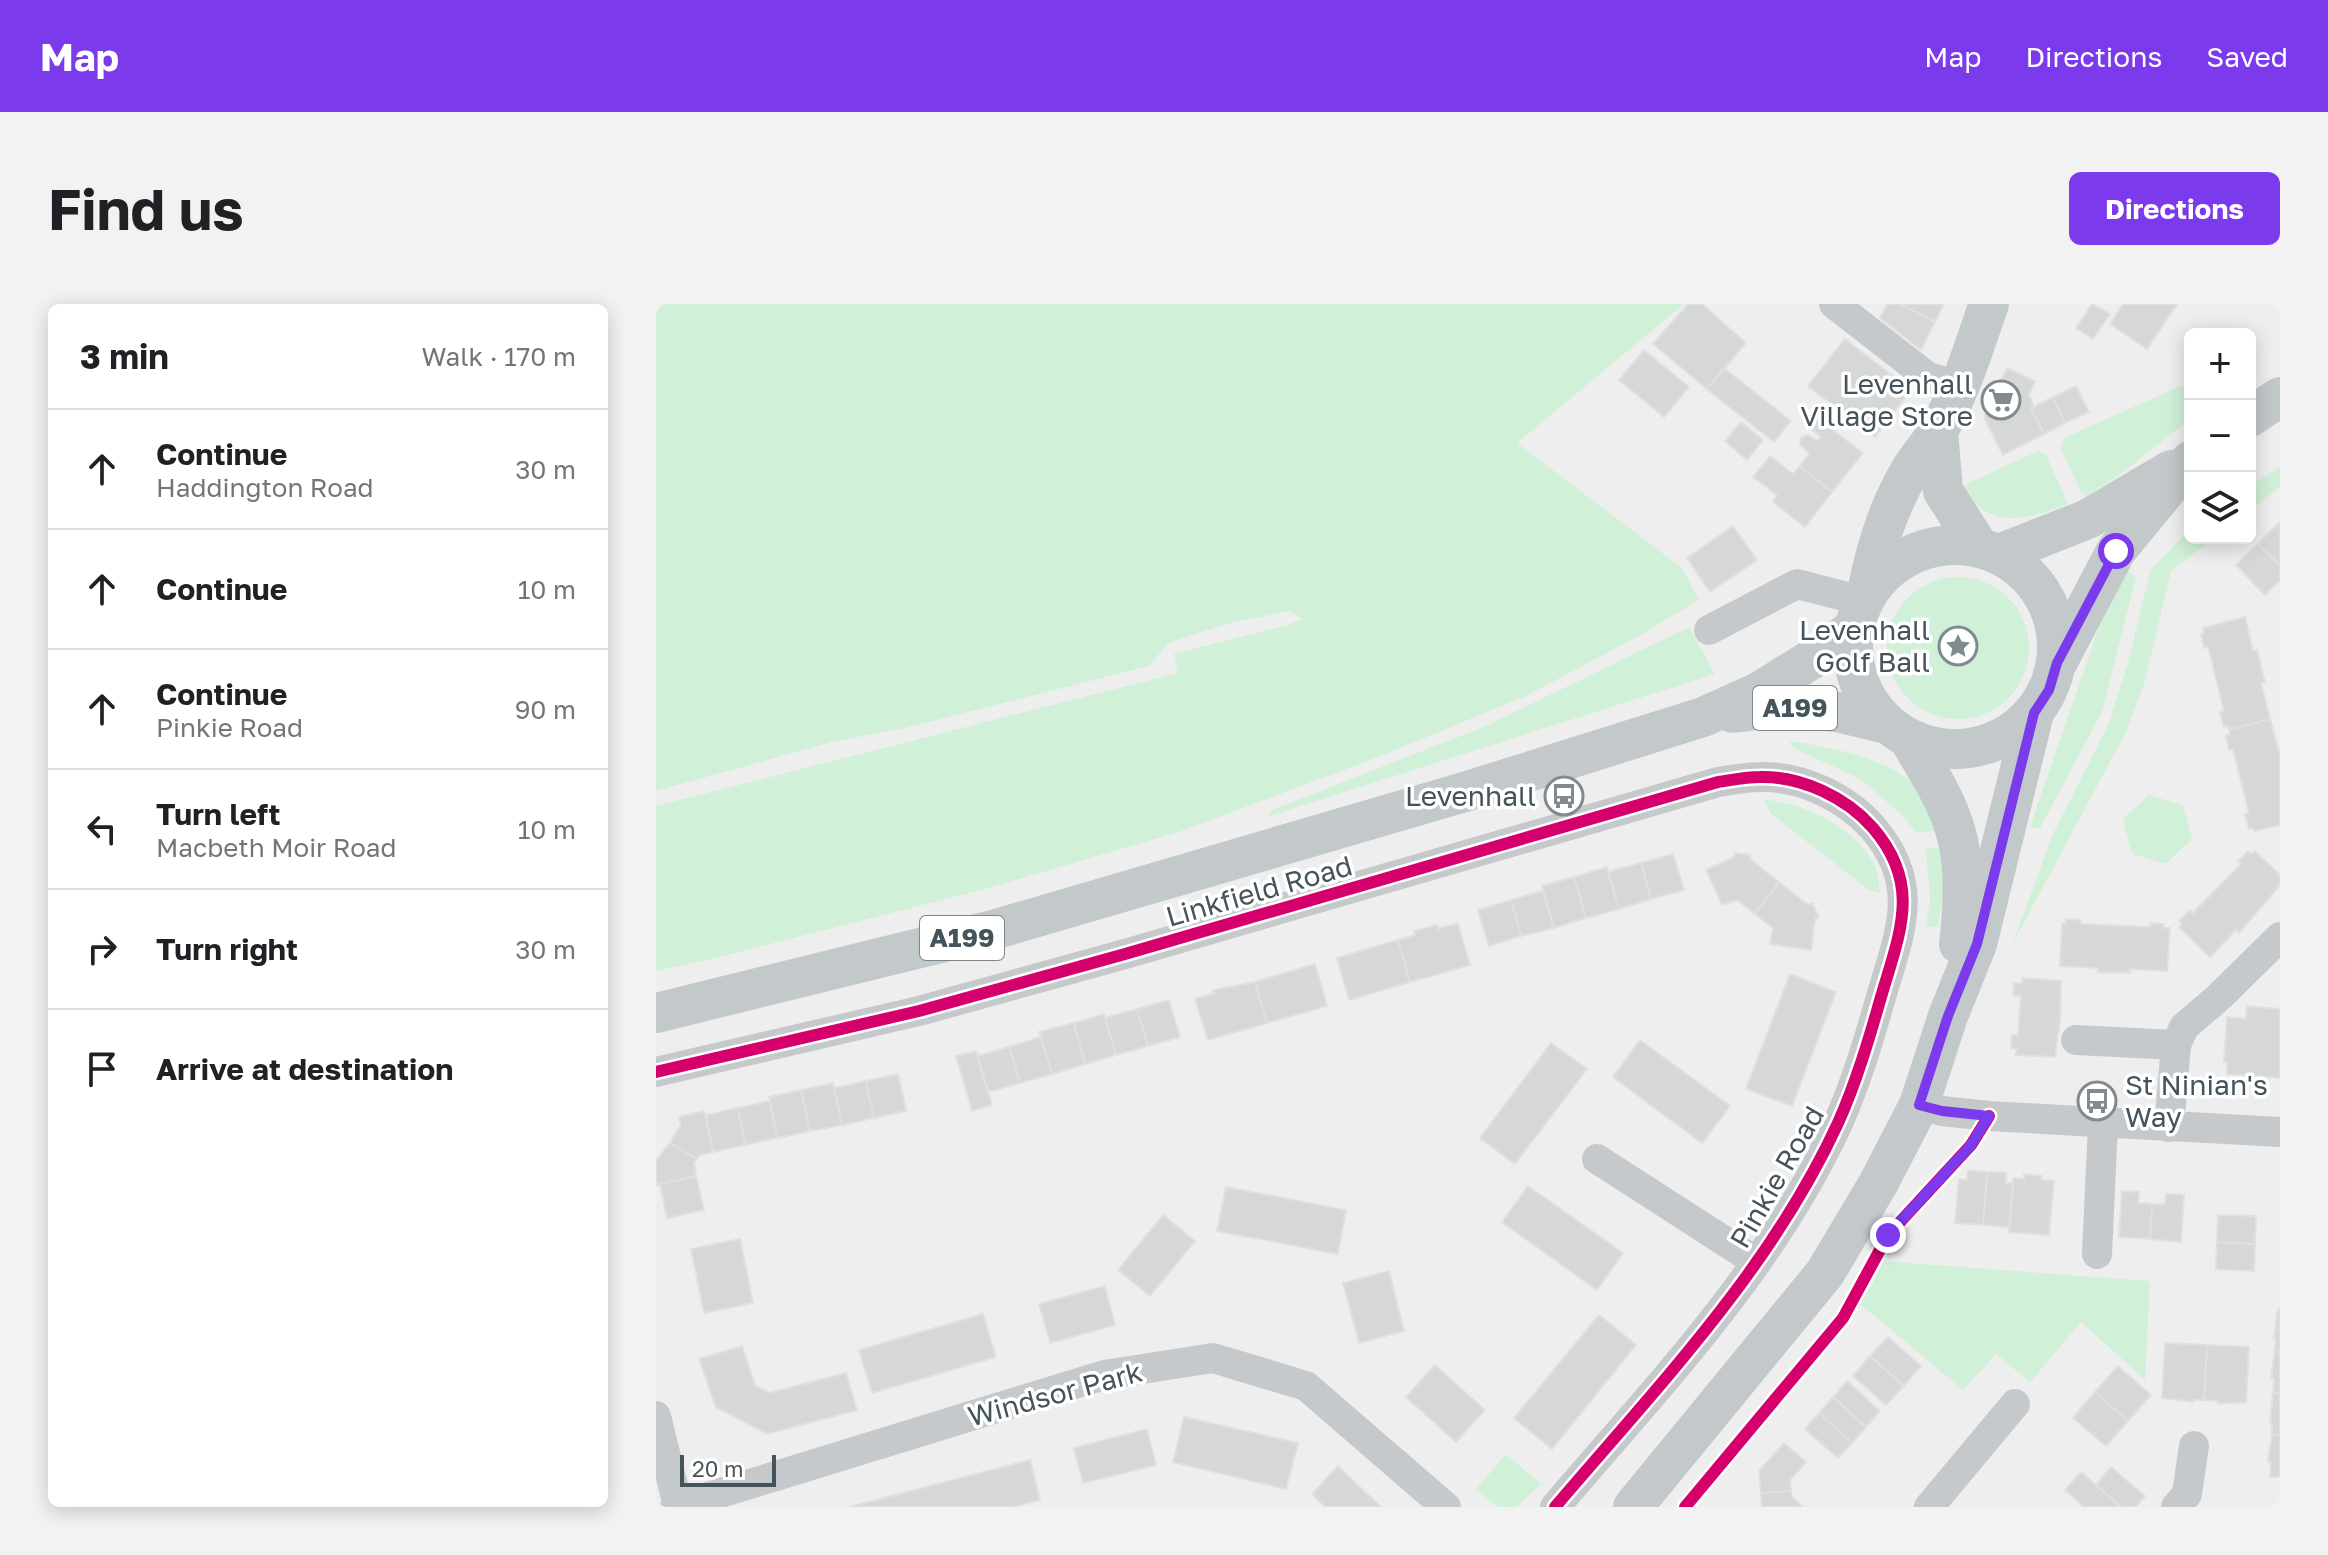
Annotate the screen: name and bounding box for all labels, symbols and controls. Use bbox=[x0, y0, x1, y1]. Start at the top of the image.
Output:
text: Map bbox=[40, 34, 119, 79]
text: Map bbox=[1924, 40, 1981, 73]
text: Directions bbox=[2025, 40, 2162, 73]
text: Saved bbox=[2206, 40, 2288, 73]
button: Directions bbox=[2069, 172, 2280, 245]
text: Find us bbox=[48, 175, 244, 242]
map controls bbox=[2184, 328, 2256, 544]
button: + bbox=[2184, 328, 2256, 400]
text: 3 min bbox=[80, 336, 169, 376]
text: Walk · 170 m bbox=[422, 341, 576, 372]
place label: Levenhall Village Store bbox=[1800, 367, 1973, 432]
supermarket icon: Levenhall Village Store bbox=[1980, 379, 2022, 421]
button: − bbox=[2184, 400, 2256, 472]
text: Continue bbox=[156, 436, 287, 472]
icon: ahead bbox=[80, 447, 124, 491]
text: 30 m bbox=[515, 454, 576, 485]
text: Haddington Road bbox=[156, 472, 374, 503]
button: layers bbox=[2184, 472, 2256, 544]
route start bbox=[2098, 533, 2134, 569]
icon: ahead bbox=[80, 567, 124, 611]
text: Continue bbox=[156, 571, 287, 607]
text: 10 m bbox=[518, 574, 576, 605]
place label: Levenhall Golf Ball bbox=[1799, 613, 1930, 678]
place icon: Levenhall Golf Ball bbox=[1937, 625, 1979, 667]
text: Continue bbox=[156, 676, 287, 712]
road number: A199 bbox=[1753, 686, 1837, 730]
icon: ahead bbox=[80, 687, 124, 731]
text: 90 m bbox=[515, 694, 576, 725]
text: Pinkie Road bbox=[156, 712, 303, 743]
bus stop icon: Levenhall bbox=[1543, 775, 1585, 817]
place label: Levenhall bbox=[1405, 779, 1536, 812]
text: Turn left bbox=[156, 796, 281, 832]
icon: left bbox=[80, 807, 124, 851]
text: 10 m bbox=[518, 814, 576, 845]
text: Macbeth Moir Road bbox=[156, 832, 396, 863]
street label: Linkfield Road bbox=[1162, 848, 1356, 933]
road number: A199 bbox=[920, 916, 1004, 960]
icon: right bbox=[80, 927, 124, 971]
text: Turn right bbox=[156, 931, 298, 967]
text: 30 m bbox=[515, 934, 576, 965]
icon: arrive bbox=[80, 1047, 124, 1091]
text: Arrive at destination bbox=[156, 1051, 453, 1087]
place label: St Ninian's Way bbox=[2125, 1068, 2268, 1133]
bus stop icon: St Ninian's Way bbox=[2076, 1080, 2118, 1122]
street label: Pinkie Road bbox=[1723, 1100, 1830, 1254]
route end bbox=[1870, 1217, 1906, 1253]
street label: Windsor Park bbox=[964, 1354, 1146, 1433]
scale bar bbox=[680, 1451, 776, 1487]
text: 20 m bbox=[692, 1455, 743, 1482]

